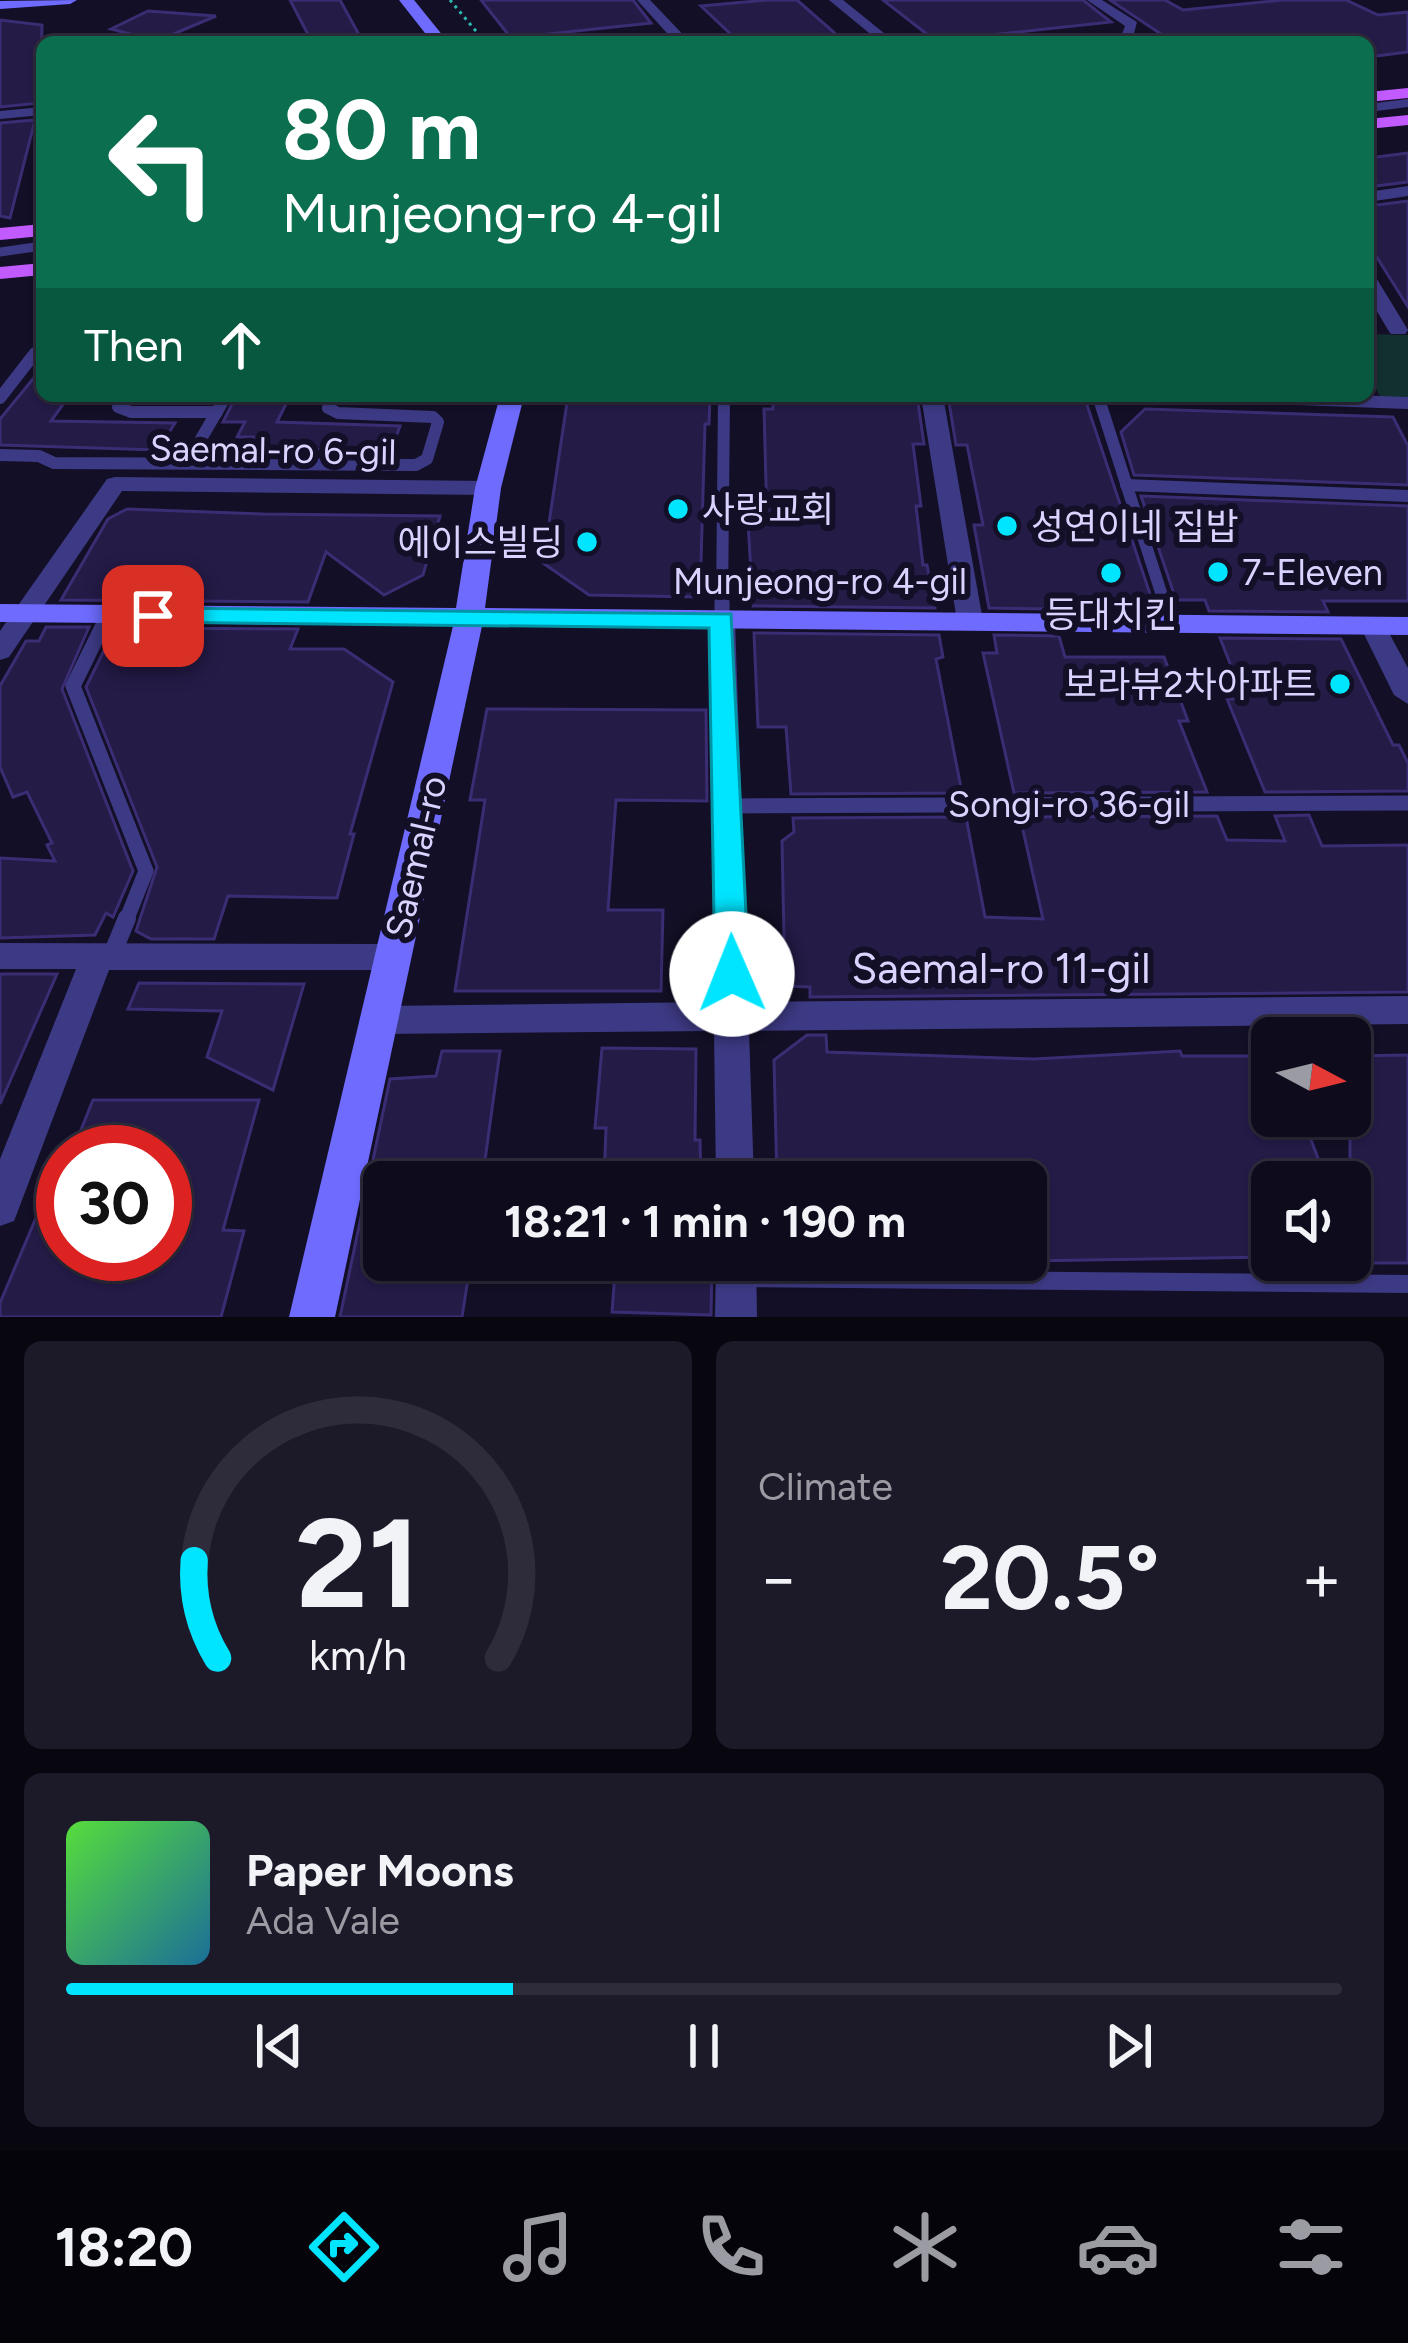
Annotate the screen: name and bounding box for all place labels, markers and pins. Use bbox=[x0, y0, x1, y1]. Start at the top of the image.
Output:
place label: 사랑교회 bbox=[702, 488, 834, 531]
marker: 사랑교회 bbox=[665, 496, 691, 522]
place label: 성연이네 집밥 bbox=[1031, 505, 1239, 548]
marker: 성연이네 집밥 bbox=[994, 513, 1020, 539]
place label: 에이스빌딩 bbox=[397, 521, 563, 564]
marker: 에이스빌딩 bbox=[574, 529, 600, 555]
place label: 7-Eleven bbox=[1242, 551, 1383, 594]
marker: 7-Eleven bbox=[1205, 559, 1231, 585]
marker: 등대치킨 bbox=[1098, 560, 1124, 586]
pin bbox=[102, 565, 204, 667]
place label: 등대치킨 bbox=[1045, 593, 1177, 636]
place label: 보라뷰2차아파트 bbox=[1064, 663, 1316, 706]
marker: 보라뷰2차아파트 bbox=[1327, 671, 1353, 697]

